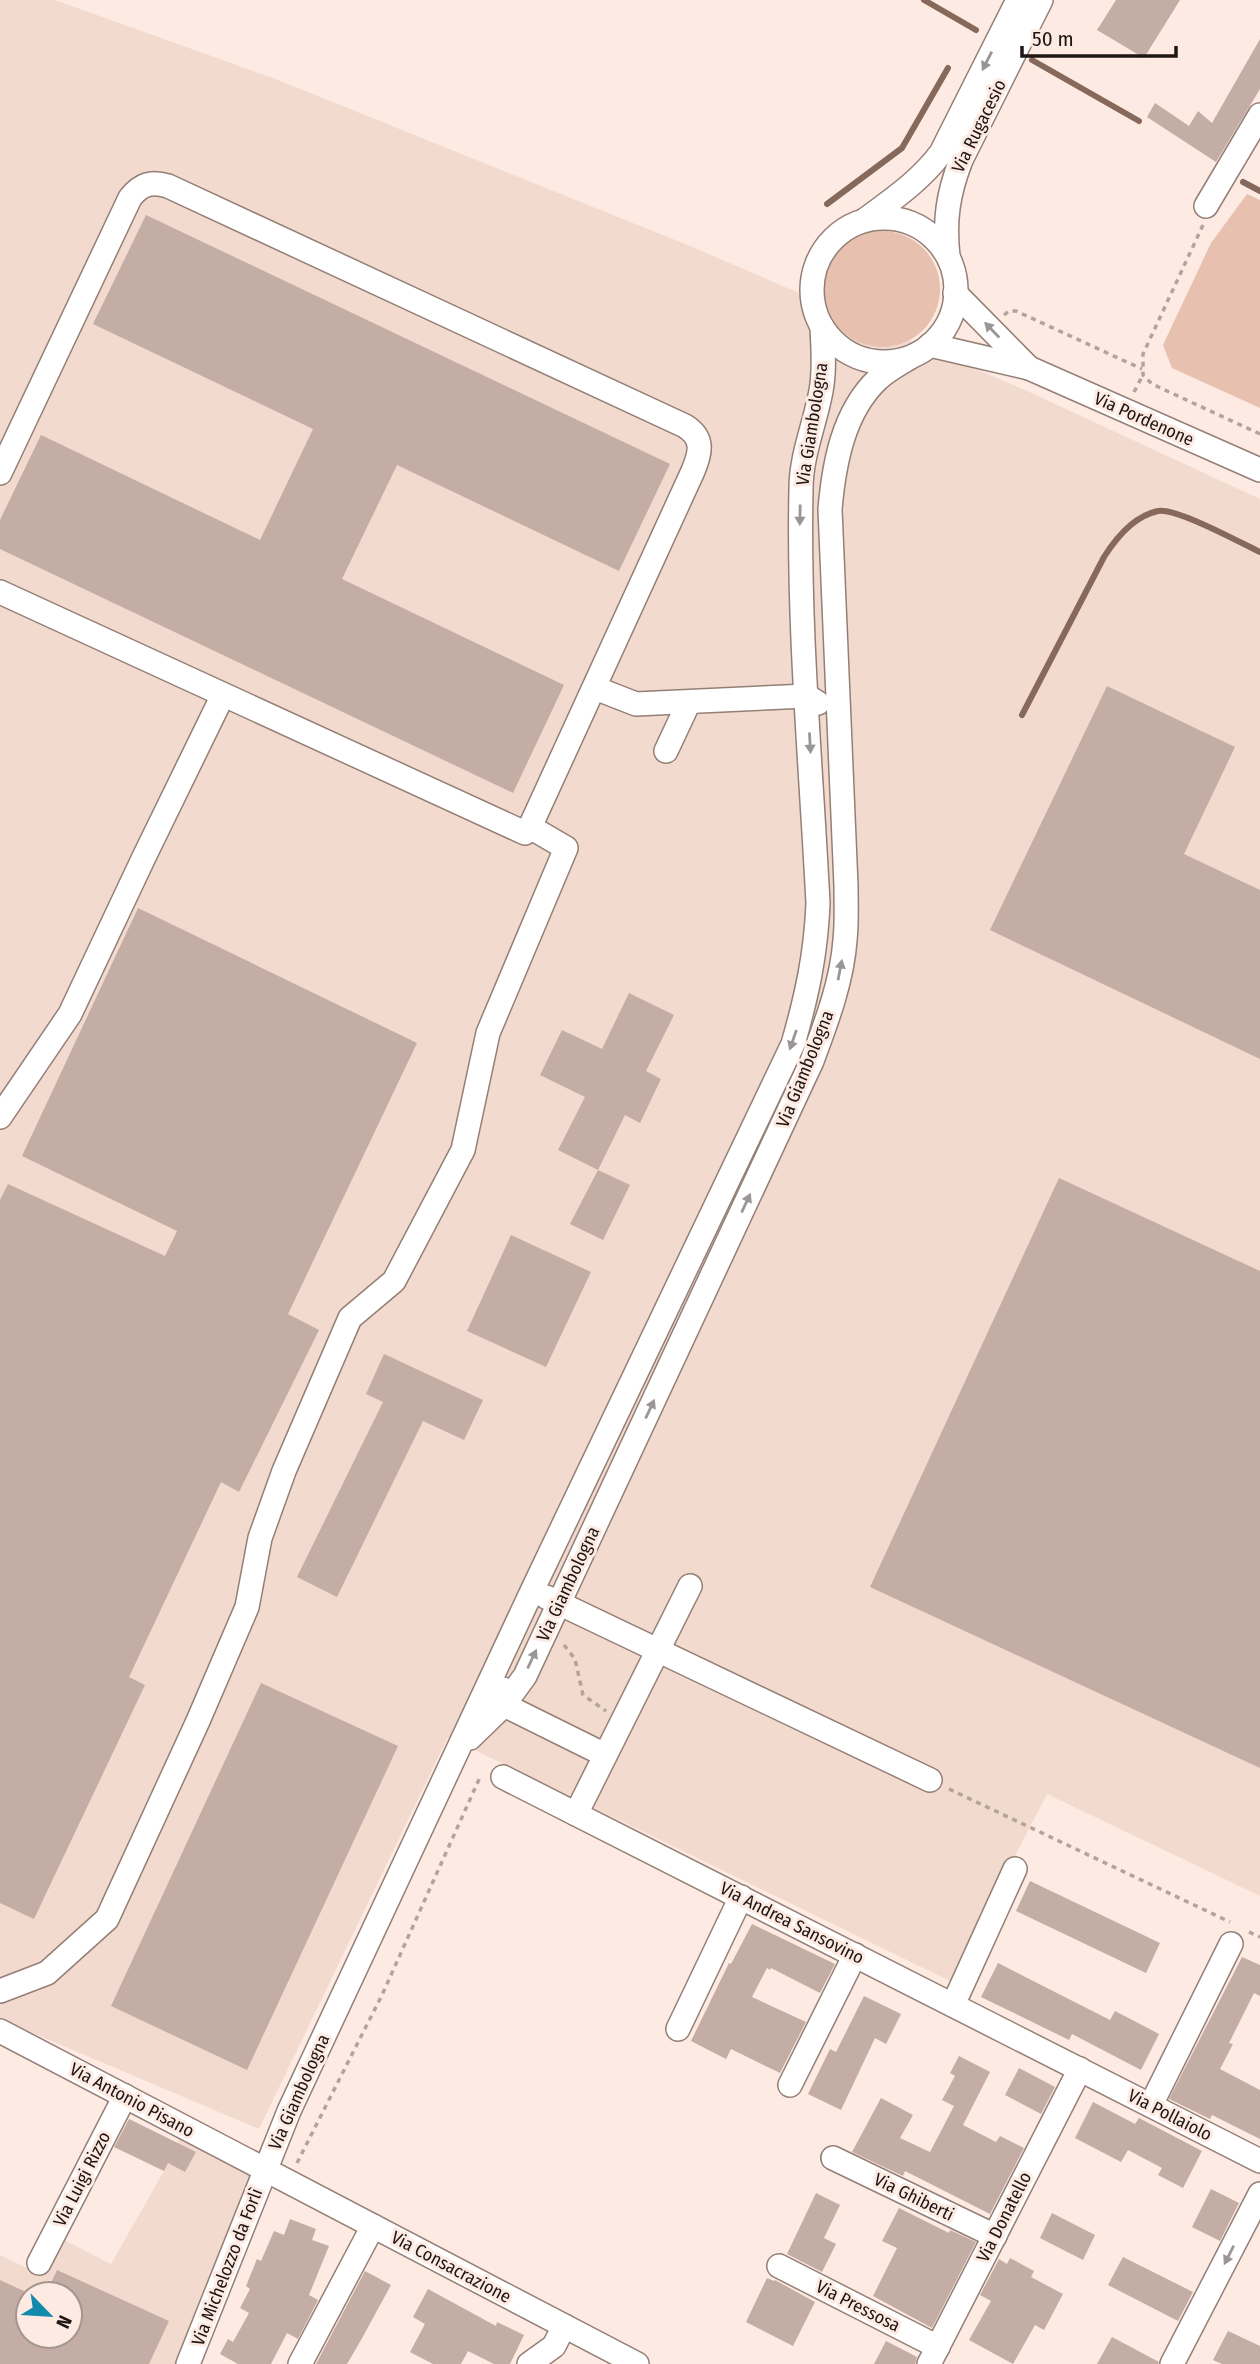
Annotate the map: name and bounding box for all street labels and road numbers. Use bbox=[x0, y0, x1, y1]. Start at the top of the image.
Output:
street label: Via Rugacesio bbox=[947, 76, 1011, 176]
street label: Via Giambologna bbox=[791, 361, 833, 487]
street label: Via Pordenone bbox=[1091, 387, 1197, 451]
street label: Via Giambologna bbox=[772, 1007, 839, 1131]
street label: Via Giambologna bbox=[532, 1523, 604, 1645]
street label: Via Andrea Sansovino bbox=[716, 1877, 868, 1969]
street label: Via Giambologna bbox=[264, 2031, 334, 2153]
street label: Via Antonio Pisano bbox=[66, 2058, 198, 2142]
street label: Via Pollaiolo bbox=[1124, 2084, 1216, 2146]
street label: Via Luigi Rizzo bbox=[49, 2128, 115, 2230]
street label: Via Ghiberti bbox=[870, 2168, 958, 2226]
street label: Via Donatello bbox=[972, 2168, 1036, 2266]
street label: Via Michelozzo da Forlì bbox=[187, 2185, 267, 2349]
street label: Via Consacrazione bbox=[387, 2226, 515, 2308]
street label: Via Pressosa bbox=[812, 2275, 904, 2337]

